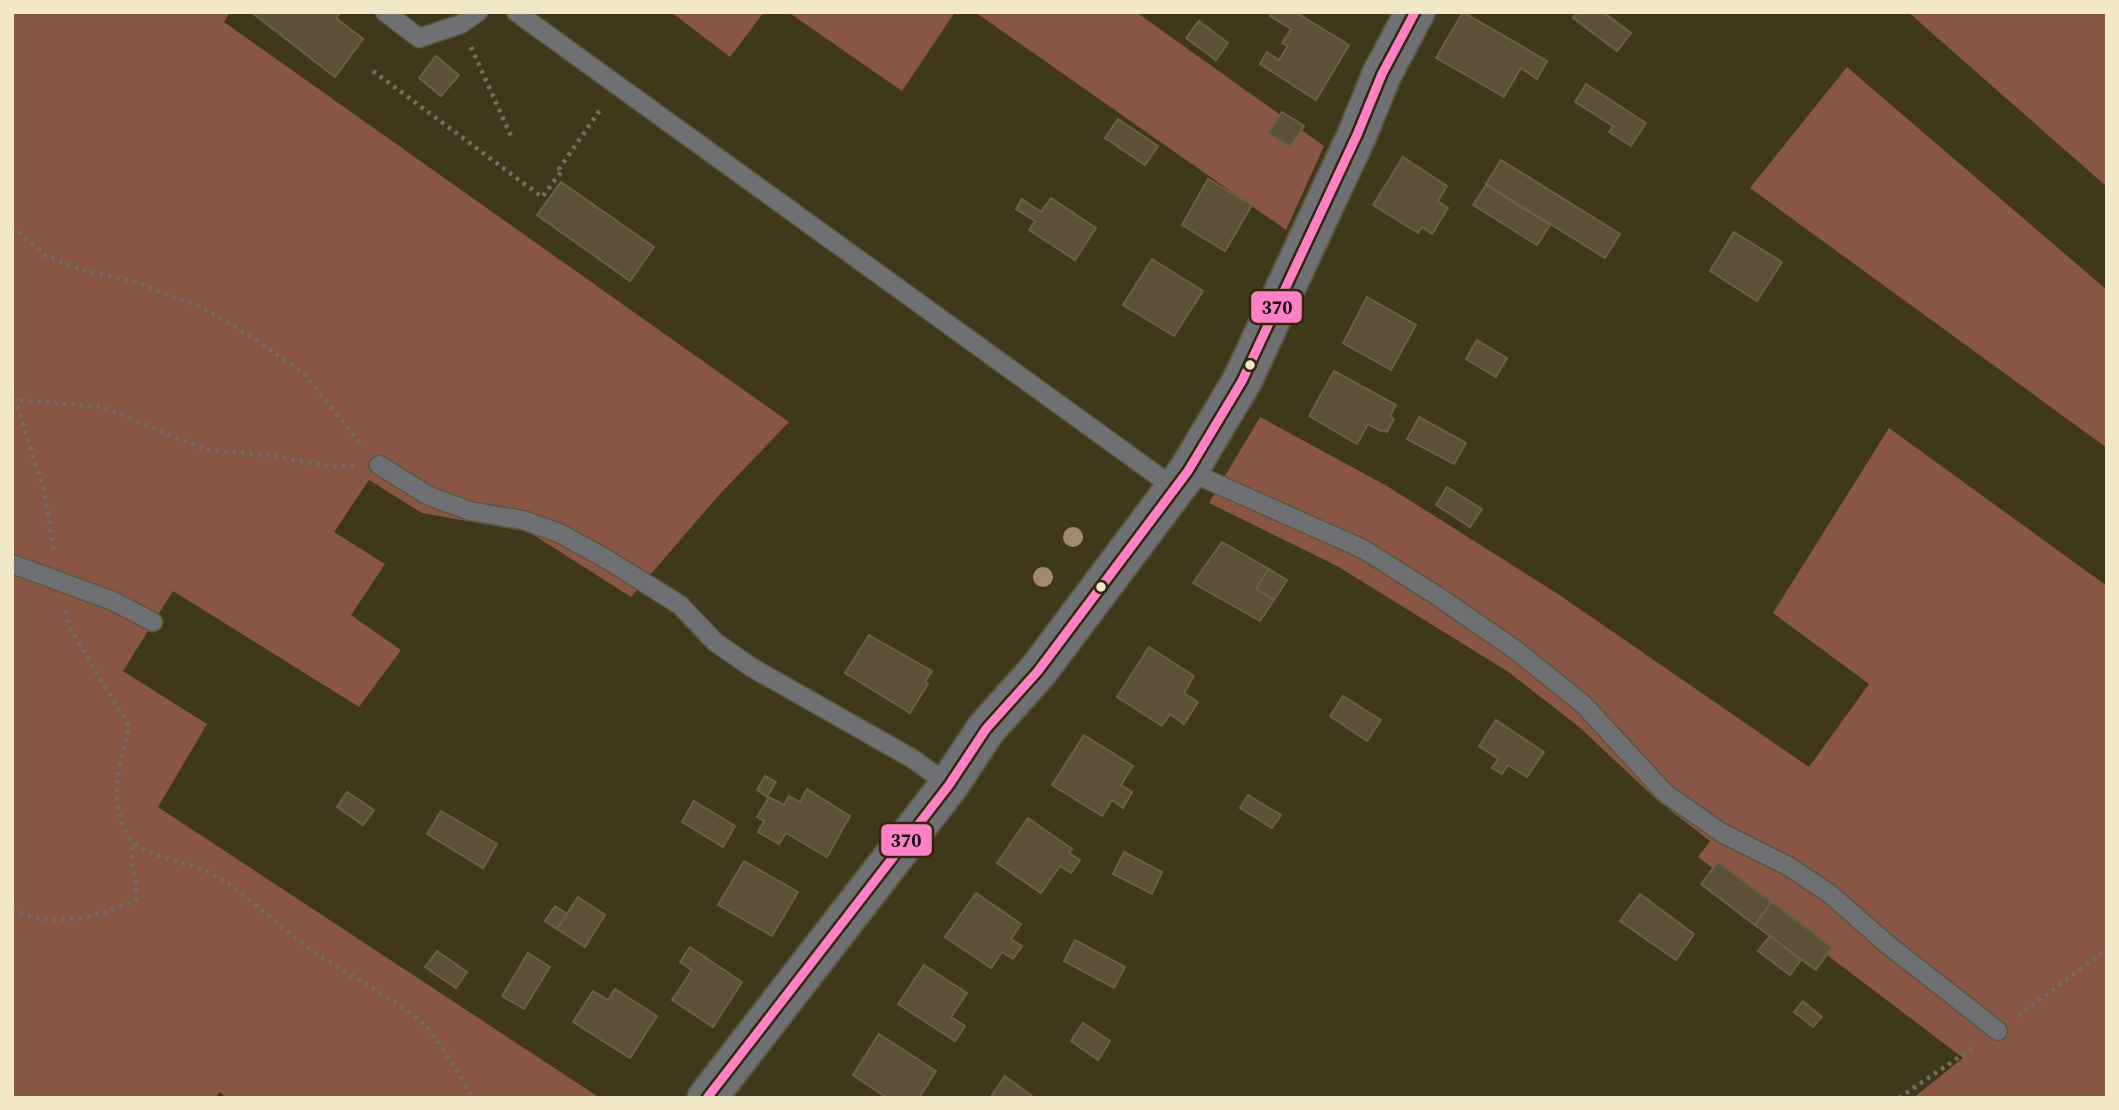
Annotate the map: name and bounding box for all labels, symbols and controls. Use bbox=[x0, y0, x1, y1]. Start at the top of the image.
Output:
line badge: 370 bbox=[1250, 290, 1303, 324]
text: 370 bbox=[1262, 294, 1292, 320]
unlabelled marker bbox=[1243, 358, 1257, 372]
unlabelled marker bbox=[1094, 580, 1108, 594]
line badge: 370 bbox=[880, 823, 933, 857]
text: 370 bbox=[891, 827, 921, 853]

